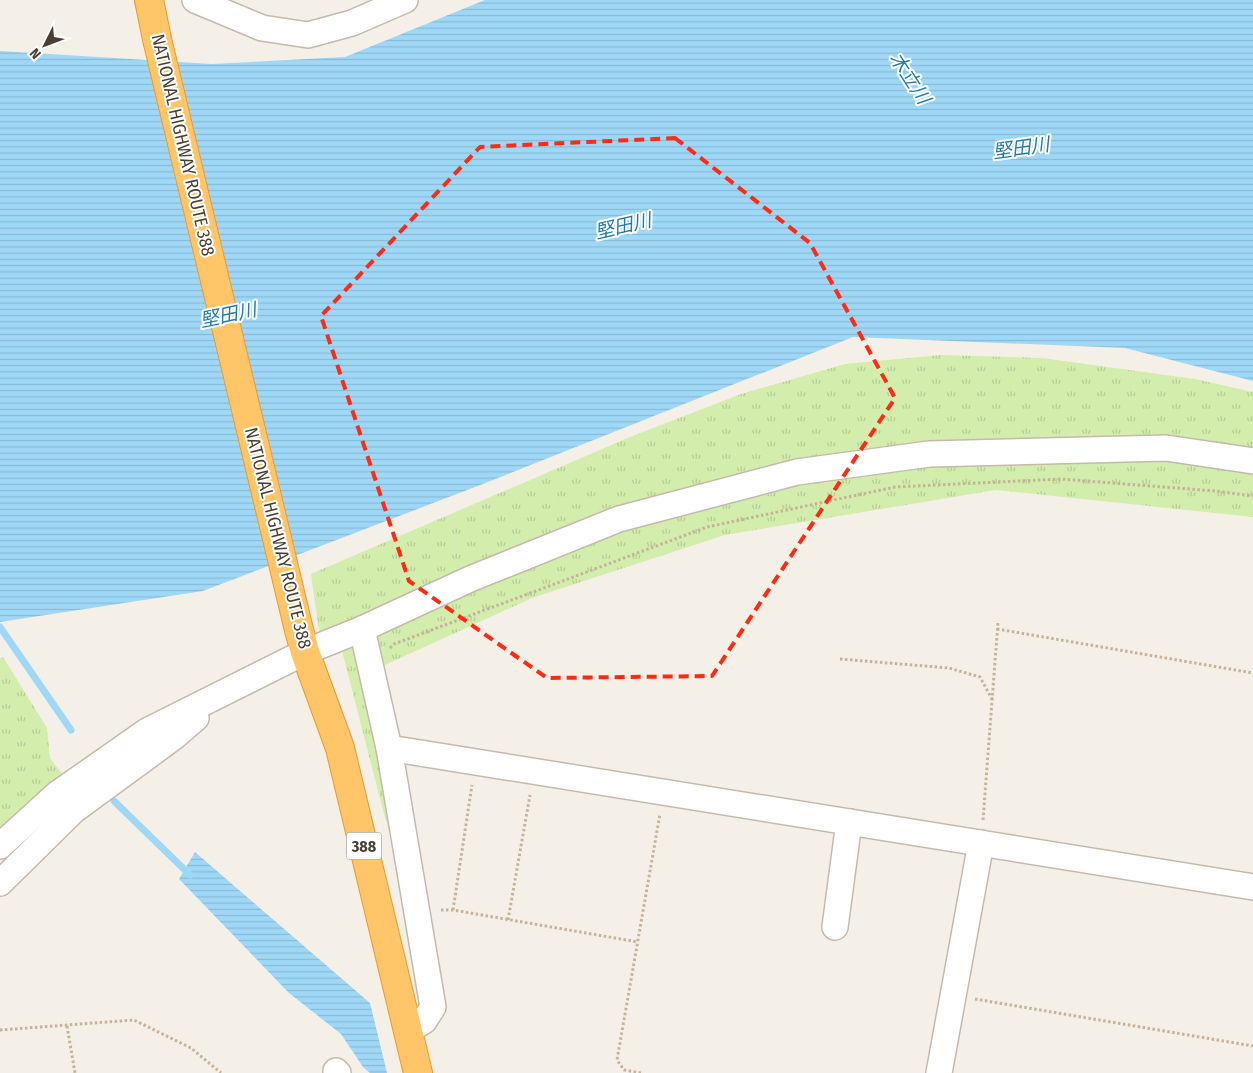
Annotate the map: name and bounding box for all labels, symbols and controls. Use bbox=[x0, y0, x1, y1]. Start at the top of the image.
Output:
north arrow bbox=[20, 20, 70, 70]
street label: NATIONAL HIGHWAY ROUTE 388 bbox=[147, 32, 219, 258]
text: N bbox=[27, 45, 45, 62]
water label: 木立川 bbox=[885, 48, 936, 110]
water label: 堅田川 bbox=[991, 132, 1053, 163]
water label: 堅田川 bbox=[593, 208, 655, 244]
water label: 堅田川 bbox=[198, 297, 260, 332]
street label: NATIONAL HIGHWAY ROUTE 388 bbox=[240, 425, 316, 651]
road number: 388 bbox=[346, 832, 382, 859]

